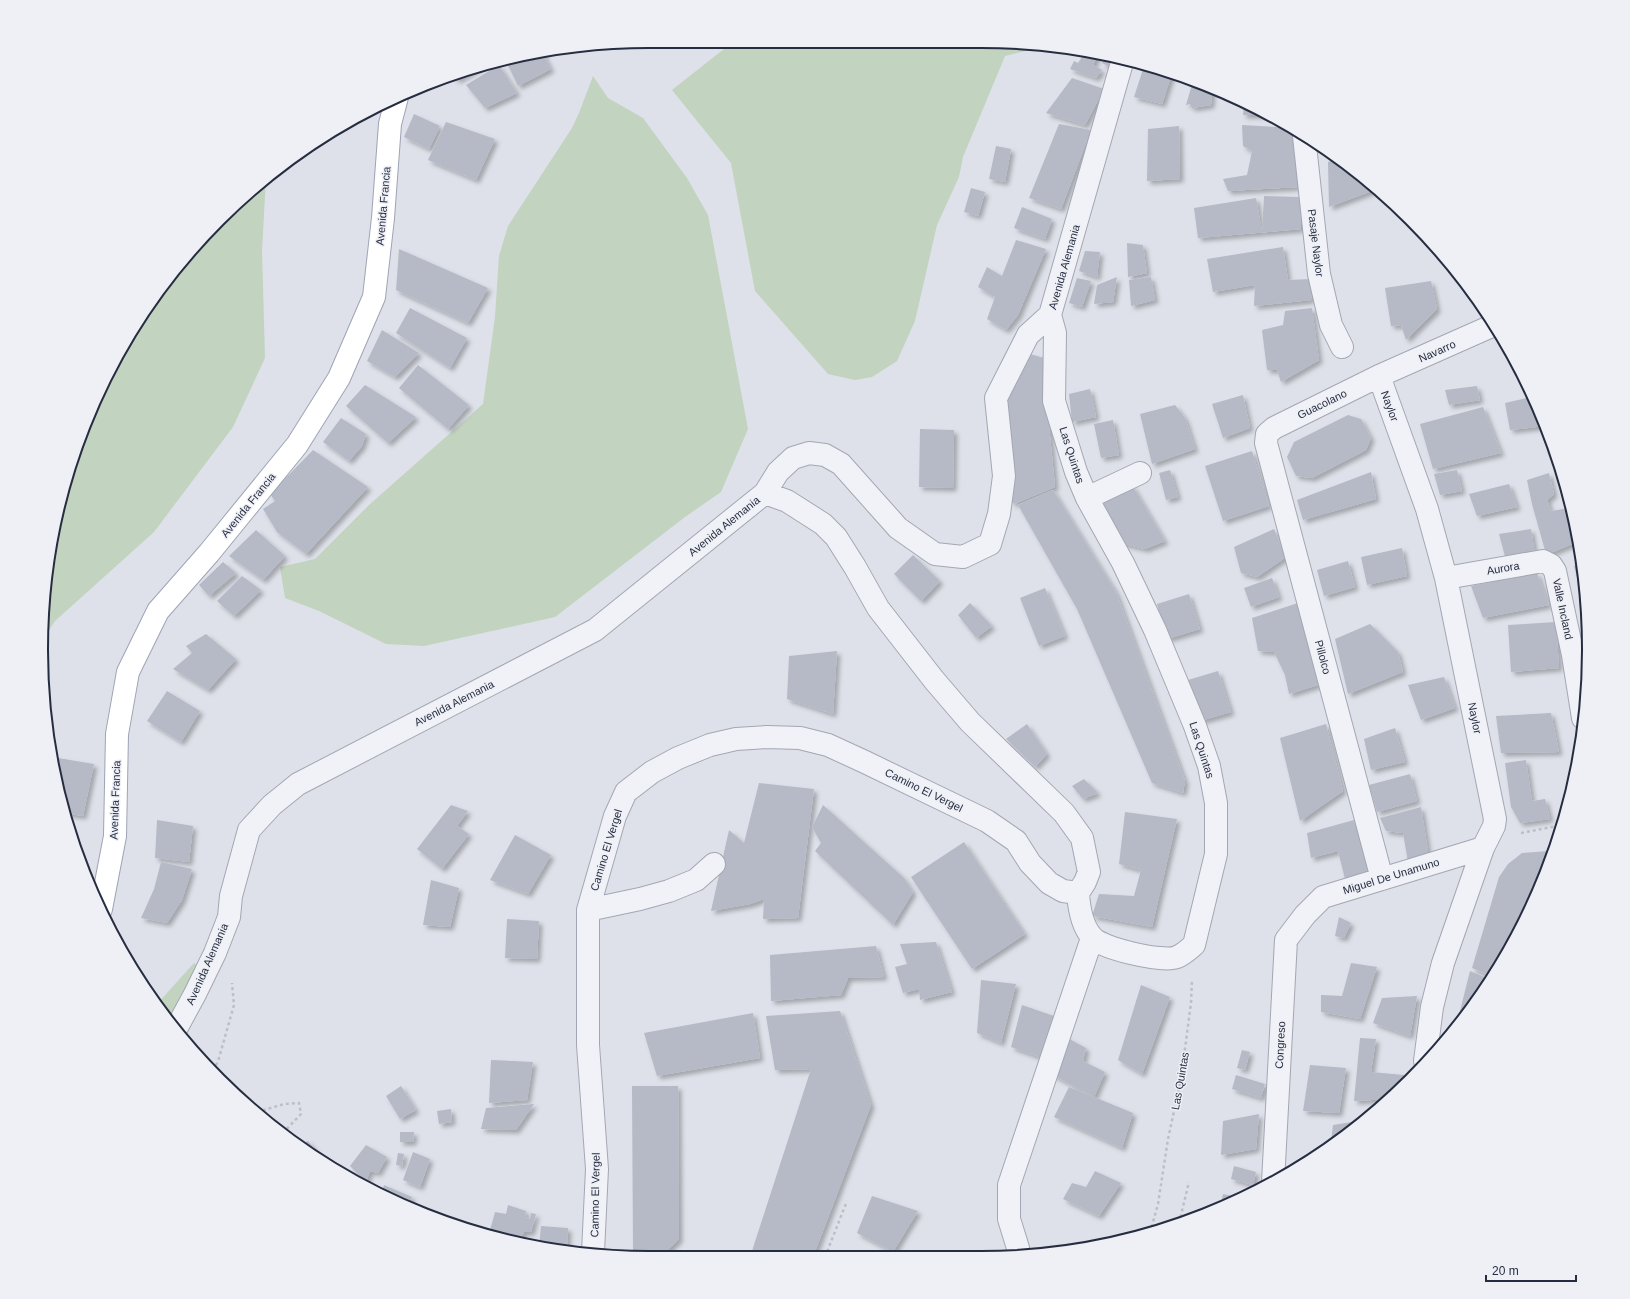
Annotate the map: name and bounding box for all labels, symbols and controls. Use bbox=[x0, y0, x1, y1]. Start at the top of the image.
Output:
street label: Avenida Francia bbox=[374, 165, 393, 246]
street label: Pasaje Naylor bbox=[1306, 208, 1326, 278]
street label: Avenida Alemania bbox=[1046, 222, 1082, 311]
street label: Navarro bbox=[1417, 338, 1457, 364]
street label: Guacolano bbox=[1295, 387, 1349, 421]
street label: Naylor bbox=[1379, 389, 1401, 423]
street label: Las Quintas bbox=[1057, 425, 1087, 485]
street label: Avenida Francia bbox=[218, 470, 278, 540]
street label: Avenida Alemania bbox=[686, 493, 763, 558]
street label: Aurora bbox=[1486, 559, 1521, 577]
street label: Valle Incland bbox=[1551, 577, 1575, 641]
street label: Pillolco bbox=[1313, 639, 1333, 675]
street label: Avenida Alemania bbox=[412, 677, 497, 728]
street label: Naylor bbox=[1466, 701, 1484, 735]
street label: Las Quintas bbox=[1187, 720, 1217, 780]
street label: Avenida Francia bbox=[108, 759, 122, 840]
street label: Camino El Vergel bbox=[883, 766, 965, 814]
street label: Camino El Vergel bbox=[588, 808, 624, 892]
street label: Miguel De Unamuno bbox=[1341, 856, 1441, 896]
street label: Avenida Alemania bbox=[184, 921, 231, 1007]
street label: Congreso bbox=[1273, 1021, 1287, 1069]
street label: Las Quintas bbox=[1169, 1051, 1191, 1111]
street label: Camino El Vergel bbox=[588, 1152, 602, 1238]
scale bar bbox=[1486, 1257, 1576, 1283]
text: 20 m bbox=[1492, 1264, 1519, 1278]

